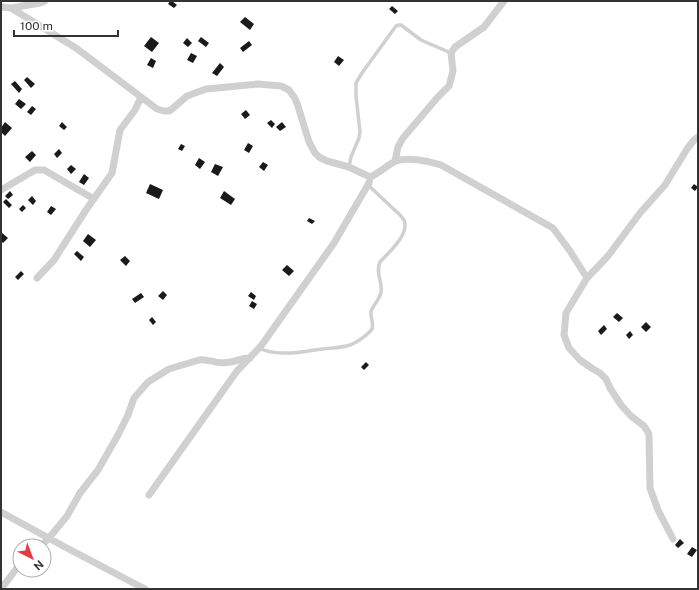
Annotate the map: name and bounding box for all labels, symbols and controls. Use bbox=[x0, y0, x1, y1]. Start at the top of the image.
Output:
scale bar bbox=[14, 12, 118, 38]
text: 100 m bbox=[20, 19, 53, 33]
north arrow bbox=[12, 538, 52, 578]
text: N bbox=[31, 558, 46, 573]

